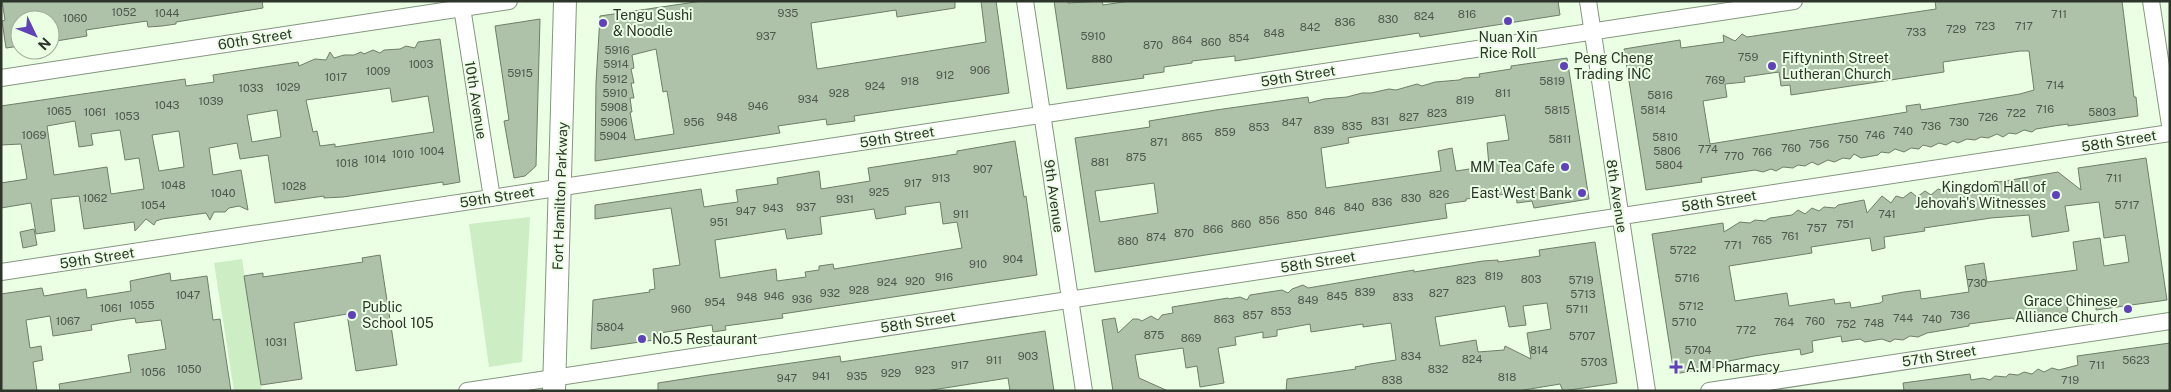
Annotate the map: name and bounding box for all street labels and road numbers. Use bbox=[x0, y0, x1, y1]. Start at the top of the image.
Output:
street label: 60th Street bbox=[217, 25, 293, 53]
street label: 10th Avenue bbox=[462, 60, 490, 140]
street label: 59th Street bbox=[1259, 62, 1337, 90]
street label: Fort Hamilton Parkway bbox=[549, 121, 571, 270]
street label: 59th Street bbox=[858, 123, 936, 151]
street label: 58th Street bbox=[2080, 127, 2158, 155]
street label: 9th Avenue bbox=[1041, 158, 1067, 234]
street label: 8th Avenue bbox=[1603, 158, 1631, 234]
street label: 59th Street bbox=[458, 183, 536, 211]
street label: 58th Street bbox=[1680, 187, 1758, 215]
street label: 59th Street bbox=[58, 244, 136, 272]
street label: 58th Street bbox=[1279, 248, 1357, 276]
street label: 58th Street bbox=[879, 308, 957, 336]
street label: 57th Street bbox=[1901, 342, 1977, 370]

